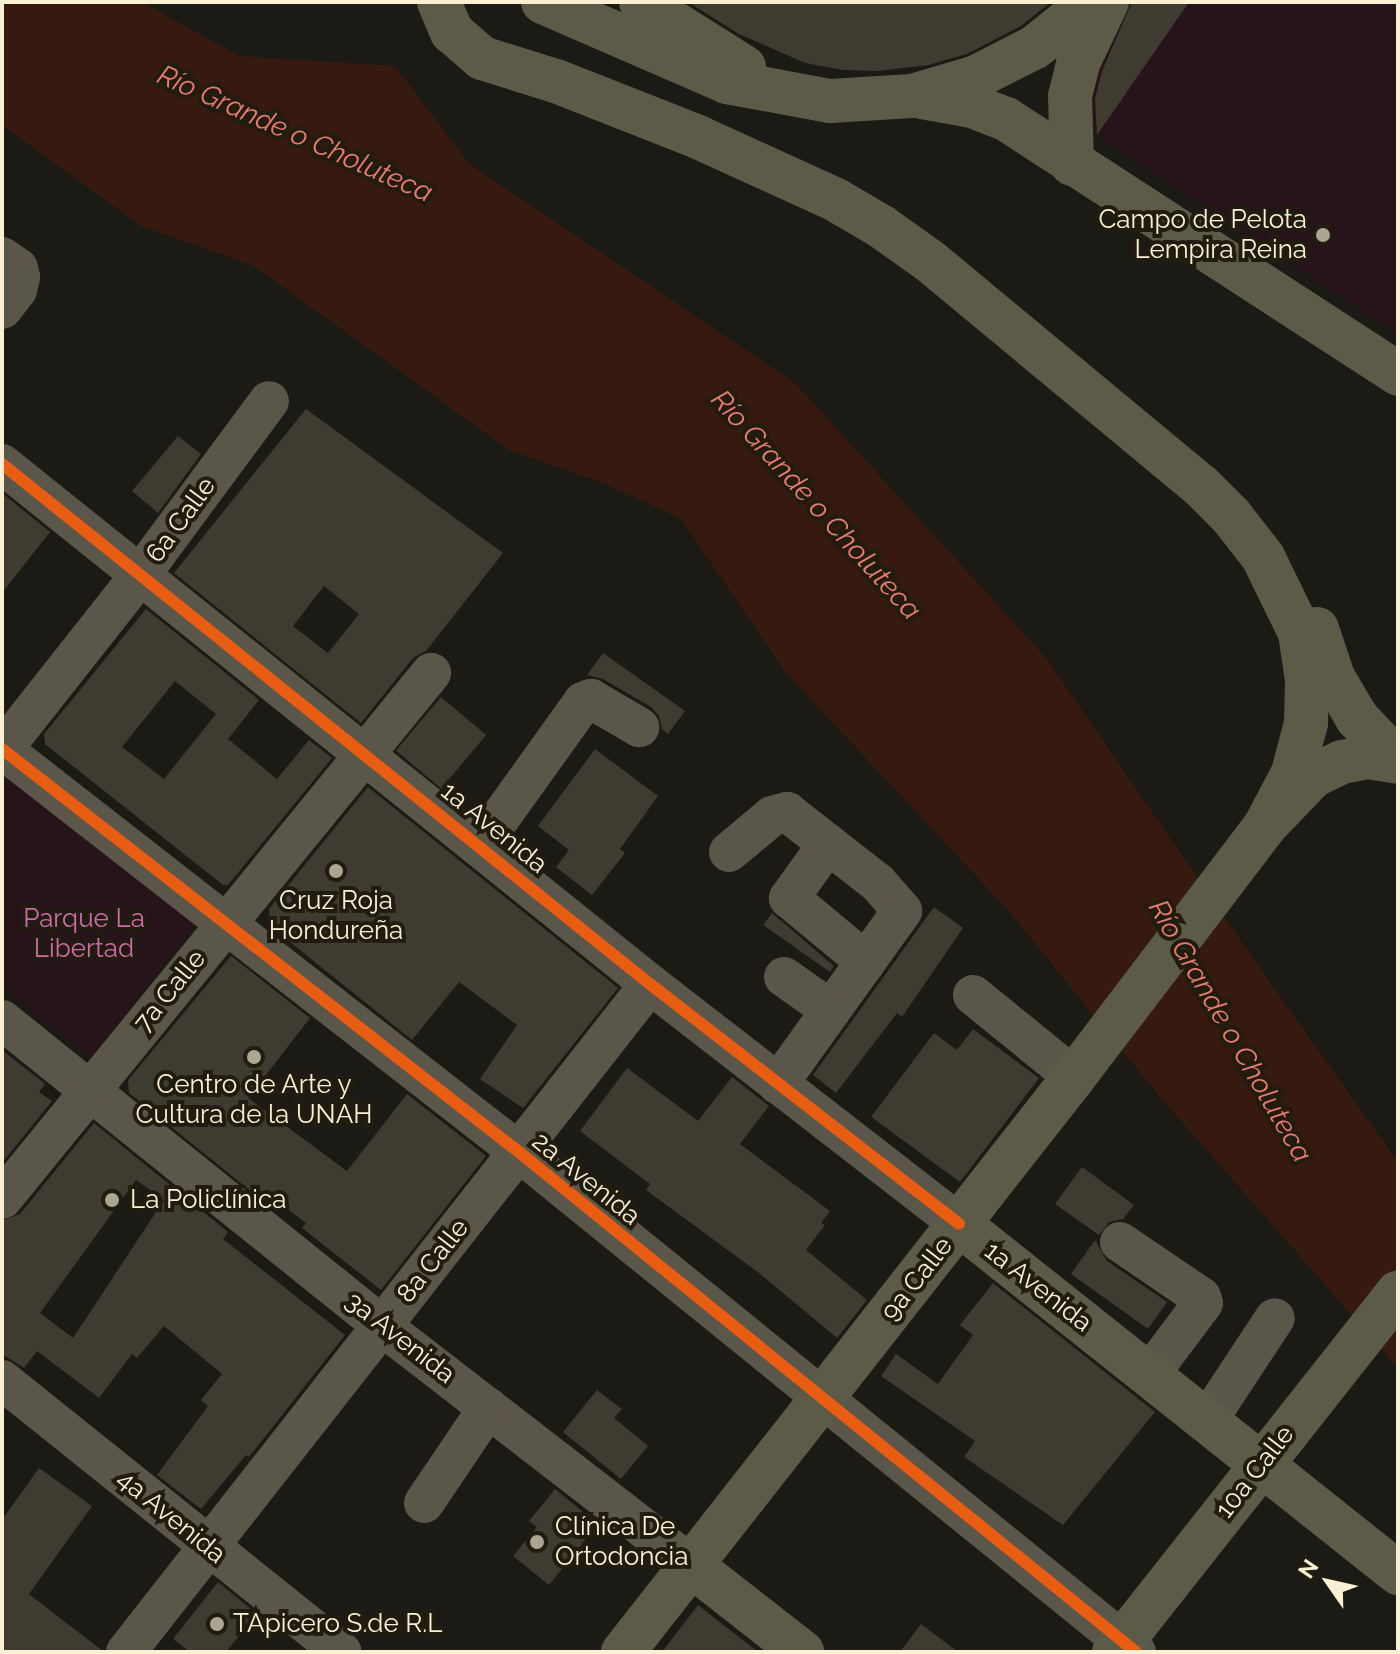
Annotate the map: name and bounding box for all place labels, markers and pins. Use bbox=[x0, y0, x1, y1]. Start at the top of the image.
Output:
place label: Campo de Pelota Lempira Reina bbox=[1098, 204, 1307, 266]
marker: Campo de Pelota Lempira Reina bbox=[1314, 226, 1332, 244]
marker: Cruz Roja Hondureña bbox=[325, 860, 347, 882]
place label: Cruz Roja Hondureña bbox=[269, 885, 403, 946]
marker: Centro de Arte y Cultura de la UNAH bbox=[245, 1048, 263, 1066]
place label: Centro de Arte y Cultura de la UNAH bbox=[136, 1069, 372, 1130]
place label: La Policlínica bbox=[130, 1184, 286, 1216]
marker: La Policlínica bbox=[101, 1189, 123, 1211]
place label: Clínica De Ortodoncia bbox=[555, 1511, 688, 1572]
marker: Clínica De Ortodoncia bbox=[526, 1531, 548, 1553]
place label: TApicero S.de R.L bbox=[233, 1608, 442, 1640]
marker: TApicero S.de R.L bbox=[208, 1615, 226, 1633]

